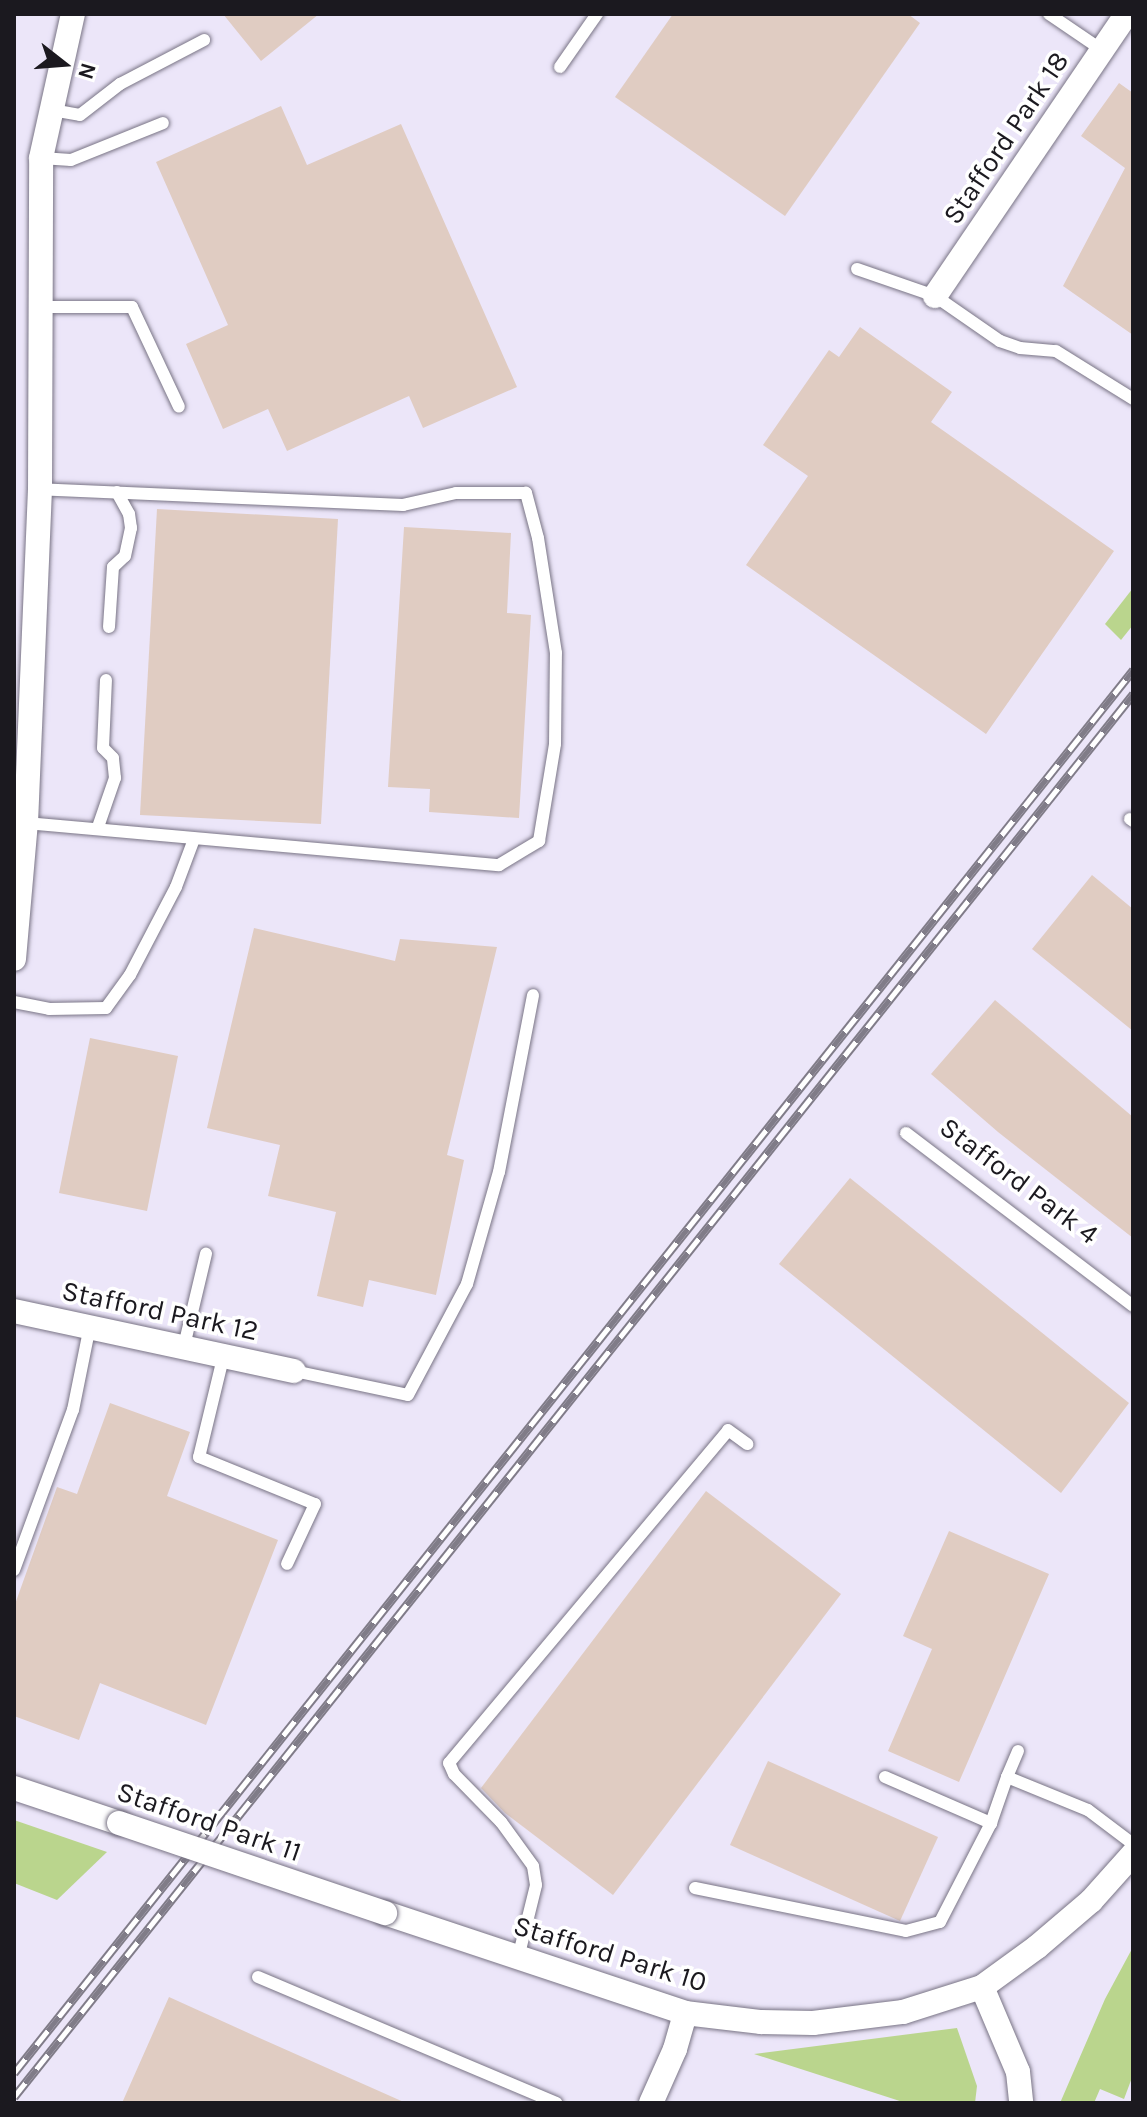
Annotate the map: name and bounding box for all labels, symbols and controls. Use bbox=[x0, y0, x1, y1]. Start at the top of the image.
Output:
north arrow bbox=[24, 24, 104, 104]
street label: Stafford Park 18 bbox=[936, 45, 1076, 231]
text: N bbox=[72, 60, 102, 82]
street label: Stafford Park 4 bbox=[933, 1110, 1105, 1252]
street label: Stafford Park 12 bbox=[59, 1274, 261, 1348]
street label: Stafford Park 11 bbox=[112, 1775, 306, 1869]
street label: Stafford Park 10 bbox=[509, 1909, 711, 1999]

